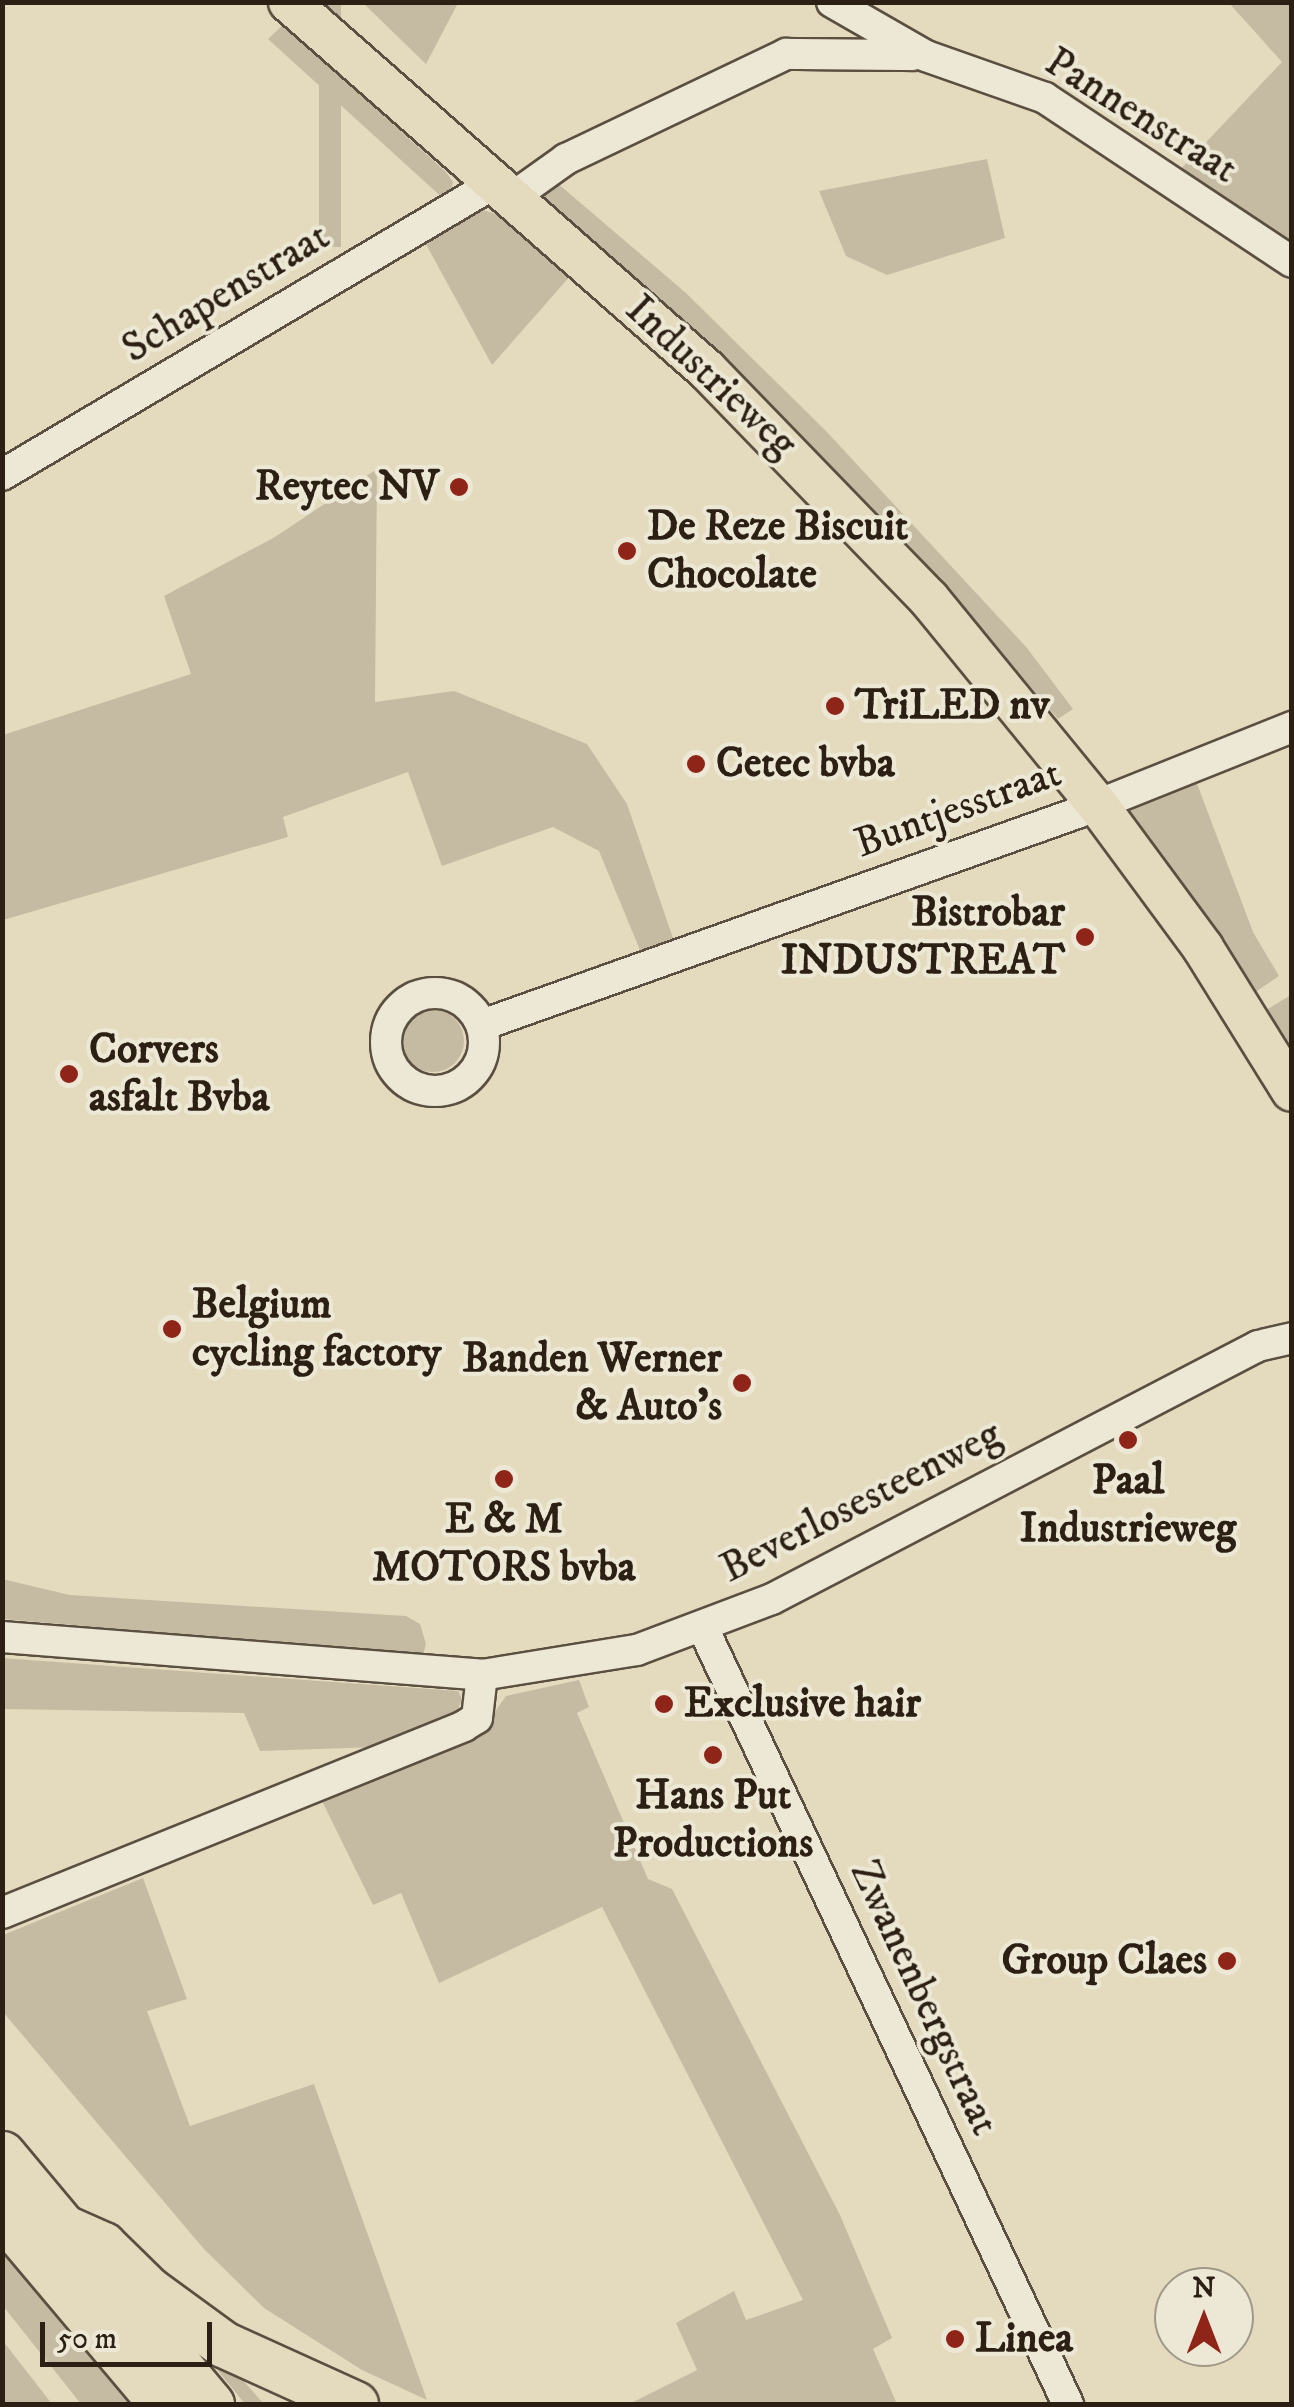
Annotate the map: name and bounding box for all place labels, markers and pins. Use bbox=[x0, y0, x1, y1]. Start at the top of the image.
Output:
place label: Reytec NV bbox=[255, 462, 439, 512]
marker: Reytec NV bbox=[448, 476, 470, 498]
place label: De Reze Biscuit Chocolate bbox=[647, 502, 908, 600]
marker: De Reze Biscuit Chocolate bbox=[616, 540, 638, 562]
place label: TriLED nv bbox=[855, 681, 1050, 731]
marker: TriLED nv bbox=[824, 695, 846, 717]
place label: Cetec bvba bbox=[716, 739, 895, 789]
marker: Cetec bvba bbox=[685, 753, 707, 775]
place label: Bistrobar INDUSTREAT bbox=[781, 888, 1065, 986]
marker: Bistrobar INDUSTREAT bbox=[1074, 926, 1096, 948]
place label: Corvers asfalt Bvba bbox=[89, 1025, 270, 1124]
marker: Corvers asfalt Bvba bbox=[58, 1063, 80, 1085]
place label: Belgium cycling factory bbox=[192, 1280, 441, 1378]
marker: Belgium cycling factory bbox=[161, 1318, 183, 1340]
place label: Banden Werner & Auto's bbox=[462, 1334, 722, 1432]
marker: Banden Werner & Auto's bbox=[731, 1372, 753, 1394]
marker: Paal Industrieweg bbox=[1117, 1429, 1139, 1451]
place label: Paal Industrieweg bbox=[1020, 1456, 1236, 1554]
marker: E & M MOTORS bvba bbox=[493, 1468, 515, 1490]
place label: E & M MOTORS bvba bbox=[372, 1495, 636, 1594]
place label: Exclusive hair bbox=[684, 1679, 921, 1729]
marker: Exclusive hair bbox=[653, 1693, 675, 1715]
marker: Hans Put Productions bbox=[702, 1744, 724, 1766]
place label: Hans Put Productions bbox=[613, 1771, 813, 1870]
place label: Group Claes bbox=[1001, 1936, 1207, 1986]
marker: Group Claes bbox=[1216, 1950, 1238, 1972]
place label: Linea bbox=[975, 2314, 1073, 2364]
marker: Linea bbox=[944, 2328, 966, 2350]

